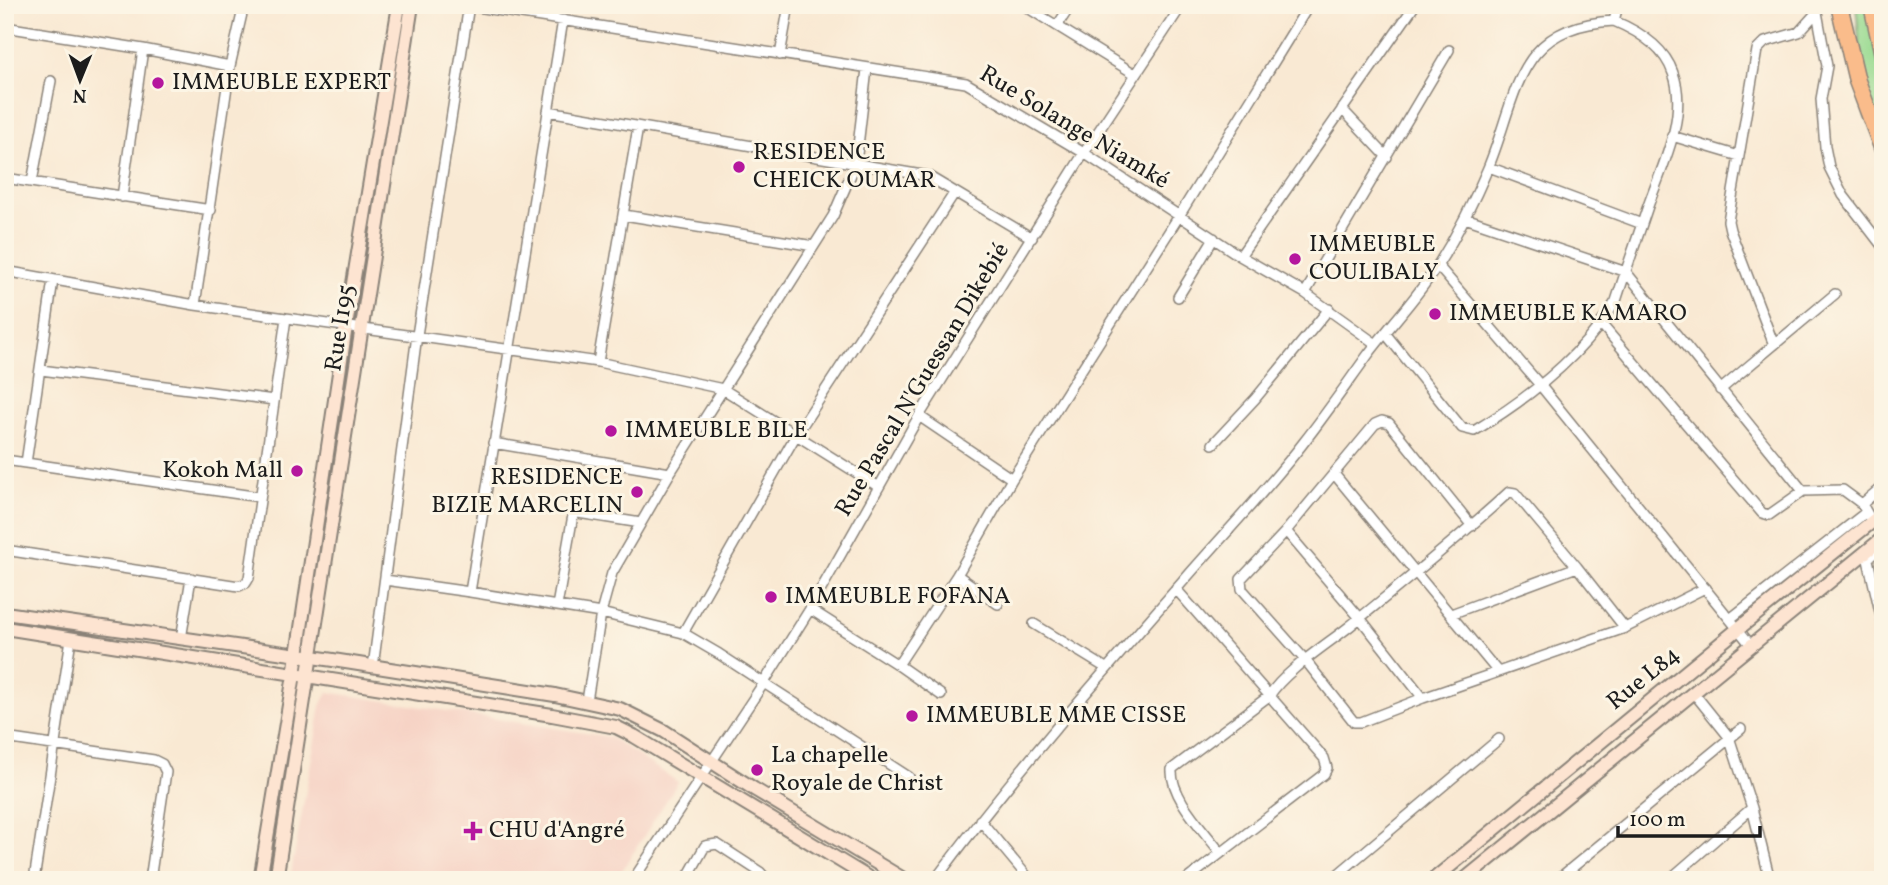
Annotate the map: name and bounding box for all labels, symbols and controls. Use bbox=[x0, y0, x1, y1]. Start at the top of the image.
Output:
north arrow bbox=[46, 46, 116, 116]
street label: Rue Solange Niamké bbox=[973, 58, 1175, 198]
place label: IMMEUBLE EXPERT bbox=[172, 66, 391, 100]
marker: IMMEUBLE EXPERT bbox=[150, 75, 166, 91]
text: N bbox=[72, 82, 87, 108]
place label: RESIDENCE CHEICK OUMAR bbox=[753, 136, 936, 198]
marker: RESIDENCE CHEICK OUMAR bbox=[731, 159, 747, 175]
place label: IMMEUBLE COULIBALY bbox=[1309, 228, 1439, 290]
street label: Rue Pascal N'Guessan Dikebié bbox=[828, 237, 1018, 523]
marker: IMMEUBLE COULIBALY bbox=[1287, 251, 1303, 267]
street label: Rue I195 bbox=[317, 282, 365, 374]
place label: IMMEUBLE KAMARO bbox=[1449, 297, 1687, 331]
marker: IMMEUBLE KAMARO bbox=[1427, 306, 1443, 322]
place label: IMMEUBLE BILE bbox=[625, 414, 808, 448]
marker: IMMEUBLE BILE bbox=[603, 423, 619, 439]
place label: Kokoh Mall bbox=[162, 454, 283, 488]
place label: RESIDENCE BIZIE MARCELIN bbox=[431, 461, 623, 523]
marker: Kokoh Mall bbox=[289, 463, 305, 479]
marker: RESIDENCE BIZIE MARCELIN bbox=[629, 484, 645, 500]
place label: IMMEUBLE FOFANA bbox=[785, 580, 1011, 614]
marker: IMMEUBLE FOFANA bbox=[763, 589, 779, 605]
street label: Rue L84 bbox=[1600, 639, 1688, 719]
place label: IMMEUBLE MME CISSE bbox=[926, 699, 1186, 733]
marker: IMMEUBLE MME CISSE bbox=[904, 708, 920, 724]
place label: La chapelle Royale de Christ bbox=[771, 739, 943, 801]
marker: La chapelle Royale de Christ bbox=[749, 762, 765, 778]
scale bar bbox=[1618, 794, 1760, 838]
text: 100 m bbox=[1629, 806, 1686, 835]
place label: CHU d'Angré bbox=[489, 814, 625, 848]
marker: CHU d'Angré bbox=[463, 821, 483, 841]

